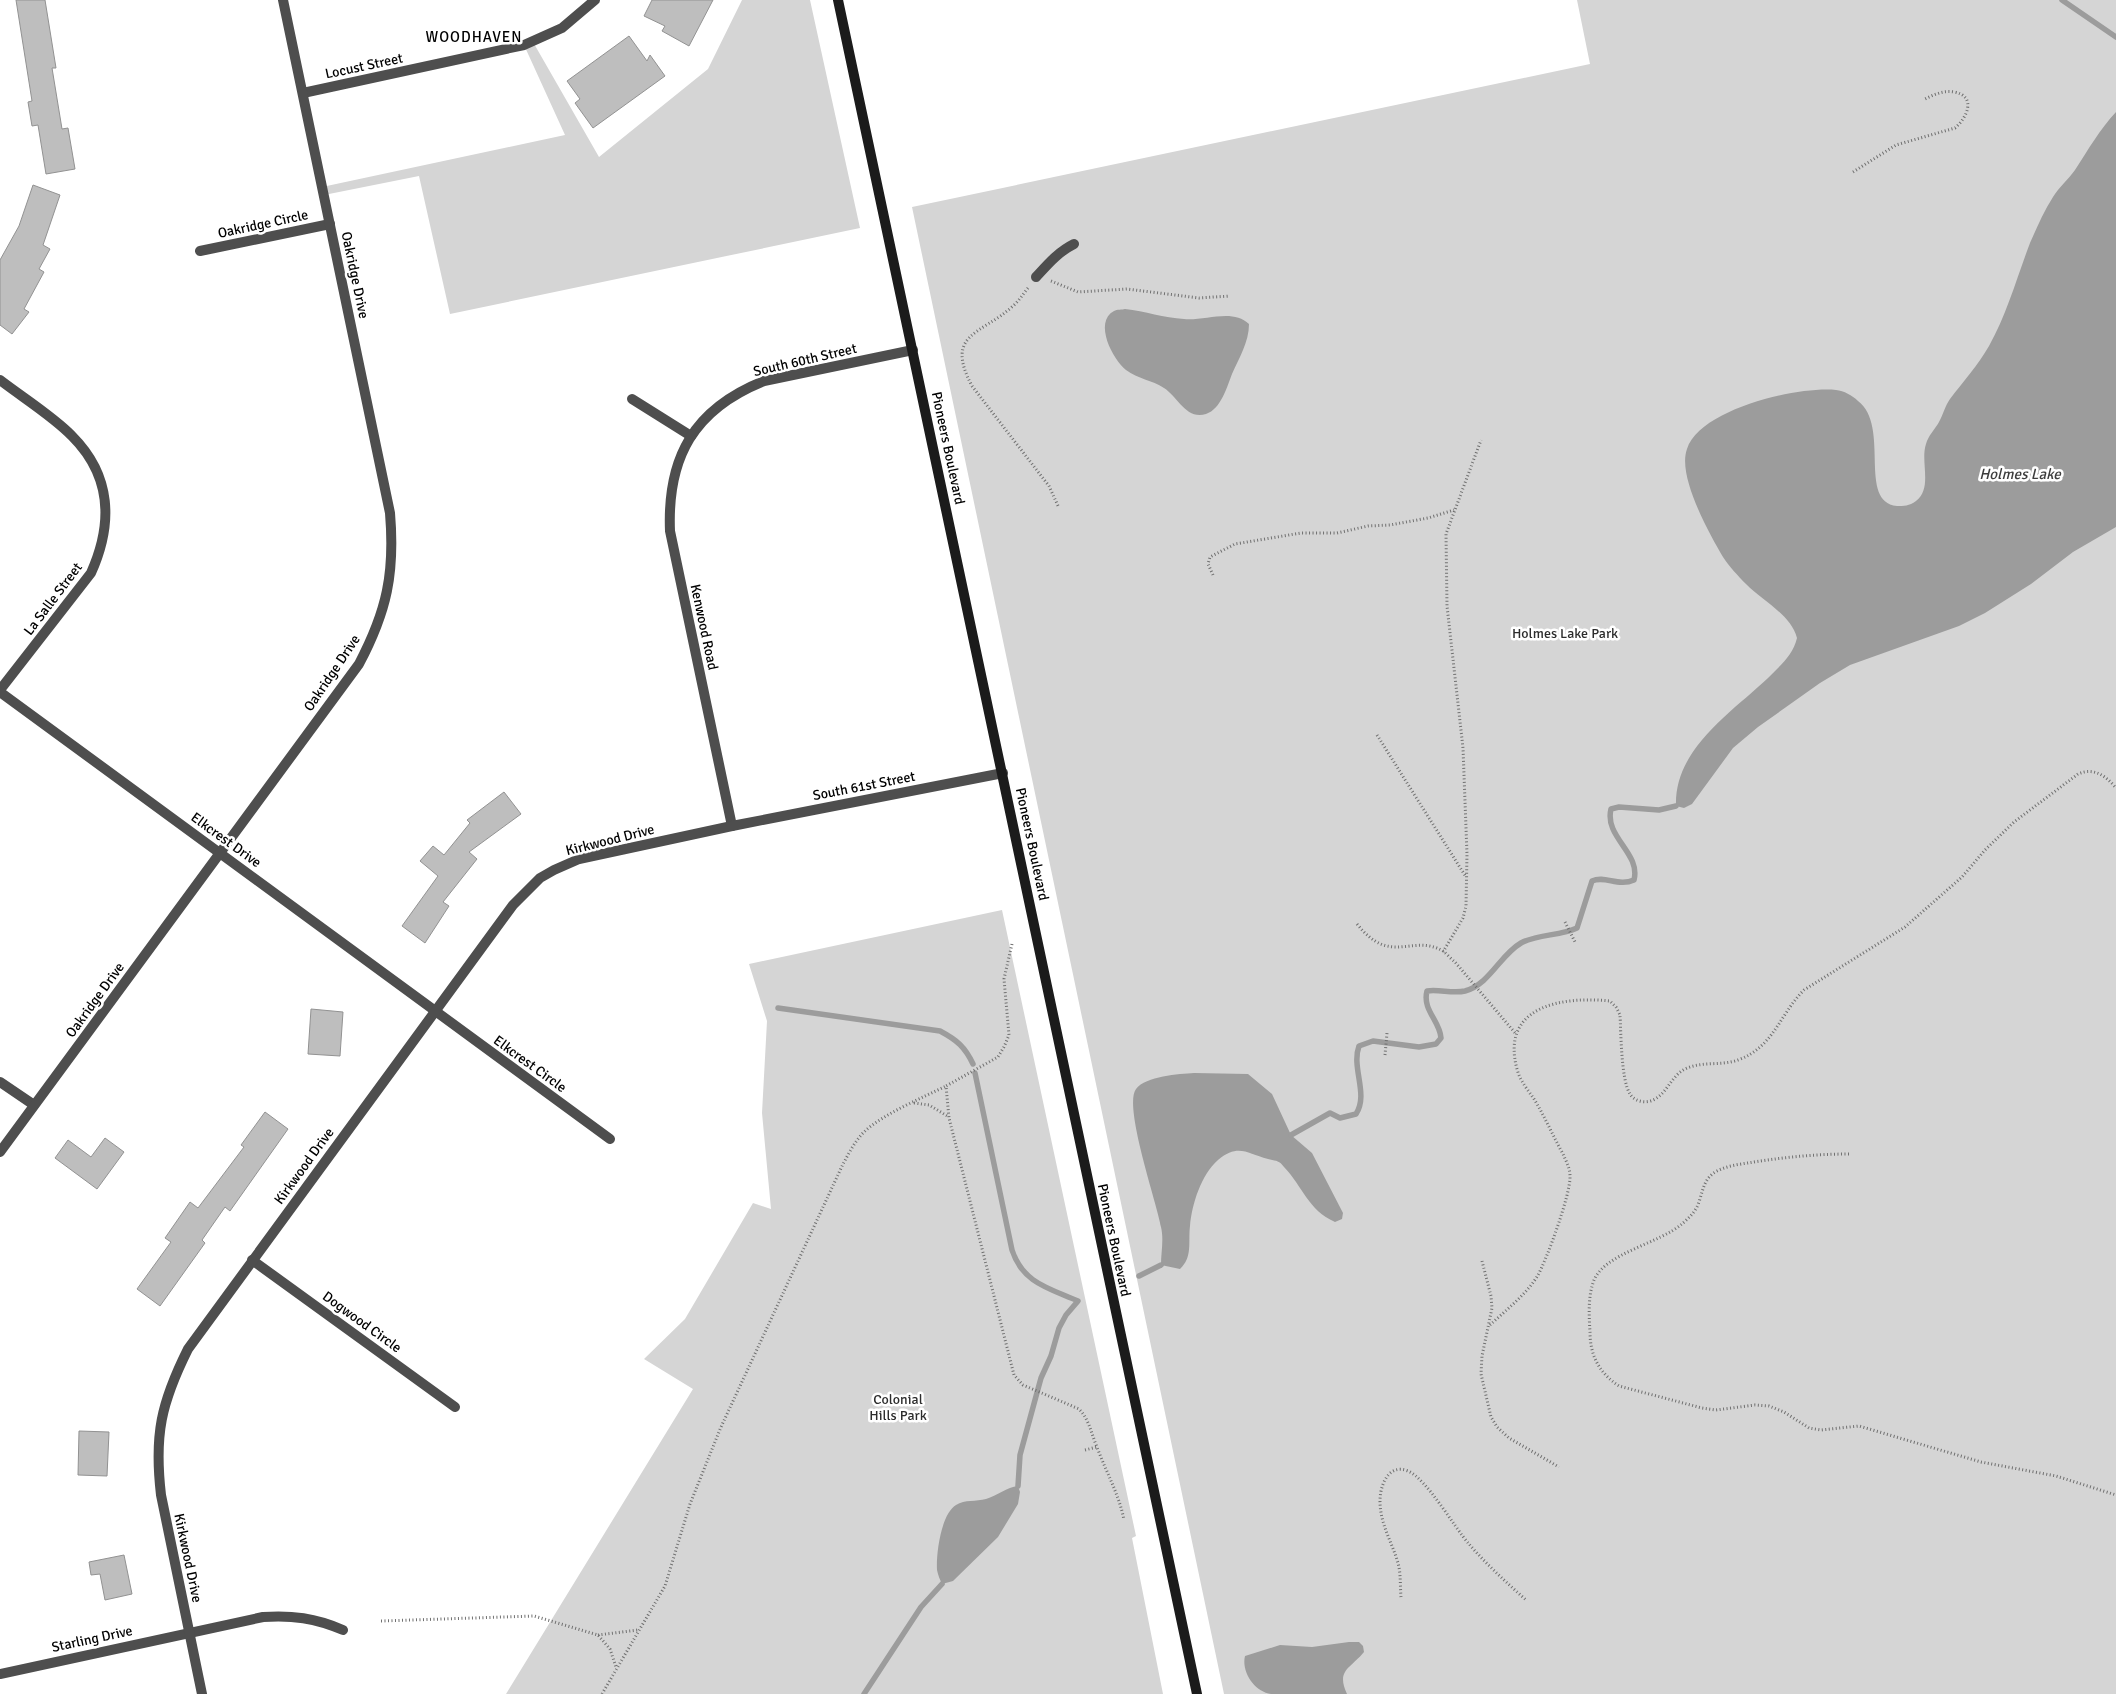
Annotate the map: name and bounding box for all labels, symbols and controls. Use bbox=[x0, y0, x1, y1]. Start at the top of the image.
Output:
district label: WOODHAVEN bbox=[426, 28, 522, 46]
street label: Locust Street bbox=[324, 49, 405, 83]
street label: Oakridge Circle bbox=[216, 206, 310, 242]
street label: Oakridge Drive bbox=[337, 230, 373, 320]
street label: South 60th Street bbox=[752, 340, 858, 380]
street label: Pioneers Boulevard bbox=[928, 390, 968, 506]
water label: Holmes Lake bbox=[1979, 465, 2062, 483]
street label: La Salle Street bbox=[20, 559, 86, 639]
street label: Kenwood Road bbox=[687, 582, 721, 672]
park label: Holmes Lake Park bbox=[1512, 625, 1618, 642]
street label: Oakridge Drive bbox=[300, 632, 364, 714]
street label: South 61st Street bbox=[811, 768, 917, 804]
street label: Pioneers Boulevard bbox=[1012, 786, 1052, 902]
street label: Elkcrest Drive bbox=[188, 809, 264, 871]
street label: Kirkwood Drive bbox=[564, 821, 656, 859]
street label: Oakridge Drive bbox=[62, 959, 128, 1041]
street label: Elkcrest Circle bbox=[490, 1032, 570, 1096]
street label: Kirkwood Drive bbox=[270, 1124, 338, 1208]
street label: Pioneers Boulevard bbox=[1094, 1182, 1134, 1298]
street label: Dogwood Circle bbox=[319, 1288, 405, 1356]
park label: Colonial Hills Park bbox=[869, 1391, 927, 1424]
street label: Kirkwood Drive bbox=[170, 1512, 206, 1604]
street label: Starling Drive bbox=[50, 1622, 134, 1656]

